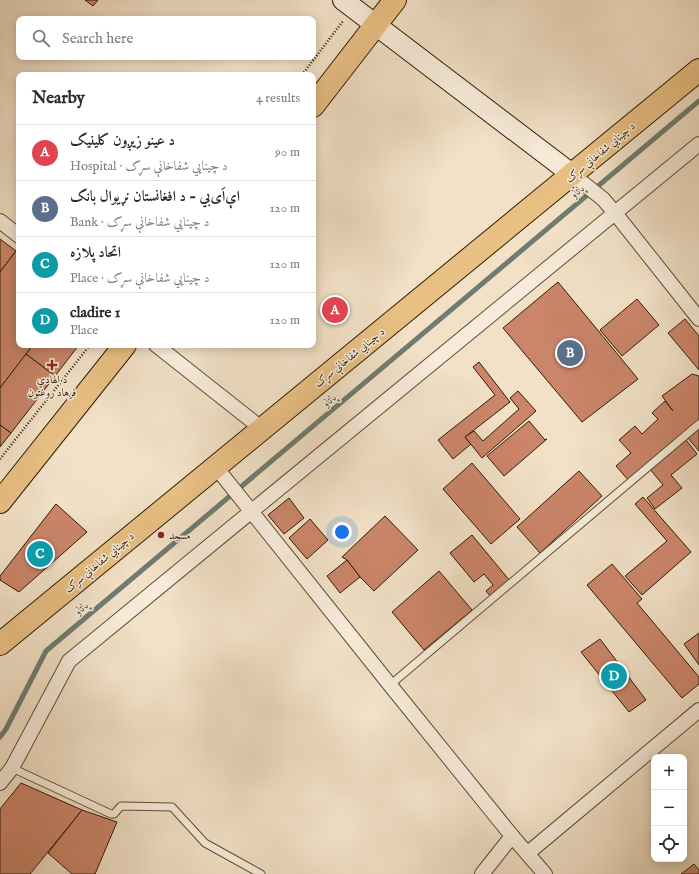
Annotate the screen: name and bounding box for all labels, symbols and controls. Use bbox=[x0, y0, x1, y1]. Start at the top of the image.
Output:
search box bbox=[16, 16, 316, 60]
icon: search bbox=[30, 27, 52, 49]
text: Search here bbox=[62, 29, 133, 48]
text: Nearby bbox=[32, 88, 85, 109]
text: 4 results bbox=[256, 90, 300, 107]
street label: د چينايي شفاخانې سړک bbox=[563, 119, 640, 188]
text: د عینو زیږون کلینیک bbox=[70, 131, 175, 150]
text: A bbox=[41, 144, 49, 161]
text: 90 m bbox=[275, 144, 300, 161]
text: Hospital · د چينايي شفاخانې سړک bbox=[70, 158, 228, 175]
water label: پاتاو bbox=[566, 180, 590, 203]
text: اې‌اَی‌بي - د افغانستان نړیوال بانک bbox=[70, 187, 240, 206]
text: B bbox=[41, 200, 49, 217]
text: 120 m bbox=[270, 200, 300, 217]
text: Bank · د چينايي شفاخانې سړک bbox=[70, 214, 209, 231]
text: اتحاد پلازه bbox=[70, 243, 121, 262]
text: C bbox=[40, 256, 50, 273]
text: 120 m bbox=[270, 256, 300, 273]
text: Place · د چينايي شفاخانې سړک bbox=[70, 270, 210, 287]
pin: A bbox=[322, 295, 348, 325]
text: cladire 1 bbox=[70, 303, 120, 322]
text: D bbox=[40, 312, 50, 329]
text: 120 m bbox=[270, 312, 300, 329]
text: Place bbox=[70, 322, 98, 339]
street label: د چينايي شفاخانې سړک bbox=[311, 325, 389, 392]
pin: B bbox=[557, 338, 583, 368]
marker: د الهادي فرهاد روغتون bbox=[46, 359, 58, 371]
place label: د الهادي فرهاد روغتون bbox=[28, 373, 76, 400]
water label: پاتاو bbox=[318, 389, 342, 412]
your location bbox=[332, 522, 352, 542]
street label: د چينايي شفاخانې سړک bbox=[62, 529, 139, 598]
place label: مسجد bbox=[169, 529, 191, 543]
marker: مسجد bbox=[156, 530, 166, 540]
pin: C bbox=[27, 539, 53, 569]
water label: پاتاو bbox=[70, 597, 94, 620]
pin: D bbox=[601, 661, 627, 691]
map controls bbox=[651, 754, 687, 862]
button: + bbox=[651, 754, 687, 790]
button: − bbox=[651, 790, 687, 826]
button: locate bbox=[651, 826, 687, 862]

